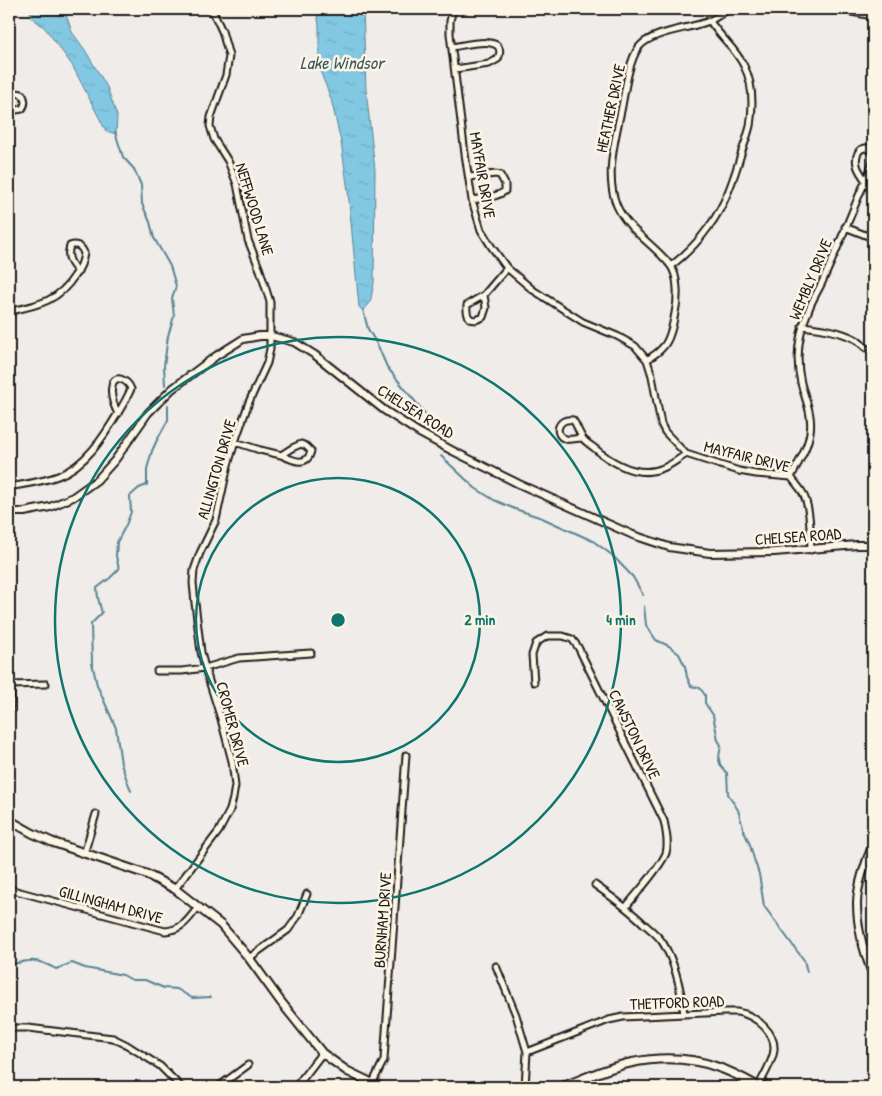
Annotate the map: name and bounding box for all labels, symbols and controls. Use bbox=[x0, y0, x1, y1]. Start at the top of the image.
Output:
water label: Lake Windsor bbox=[300, 50, 386, 75]
street label: HEATHER DRIVE bbox=[590, 62, 630, 154]
street label: MAYFAIR DRIVE bbox=[465, 130, 501, 220]
street label: NEFFWOOD LANE bbox=[230, 160, 280, 258]
street label: WEMBLY DRIVE bbox=[783, 235, 837, 323]
street label: CHELSEA ROAD bbox=[373, 379, 459, 444]
street label: ALLINGTON DRIVE bbox=[191, 416, 241, 522]
street label: MAYFAIR DRIVE bbox=[702, 435, 792, 477]
street label: CHELSEA ROAD bbox=[754, 522, 842, 550]
text: 2 min bbox=[465, 609, 496, 630]
text: 4 min bbox=[606, 609, 636, 630]
centre of rings bbox=[329, 611, 347, 629]
street label: CROMER DRIVE bbox=[211, 679, 255, 769]
street label: CAWSTON DRIVE bbox=[604, 686, 666, 782]
street label: BURNHAM DRIVE bbox=[368, 871, 396, 969]
street label: GILLINGHAM DRIVE bbox=[57, 880, 165, 928]
street label: THETFORD ROAD bbox=[629, 989, 725, 1015]

